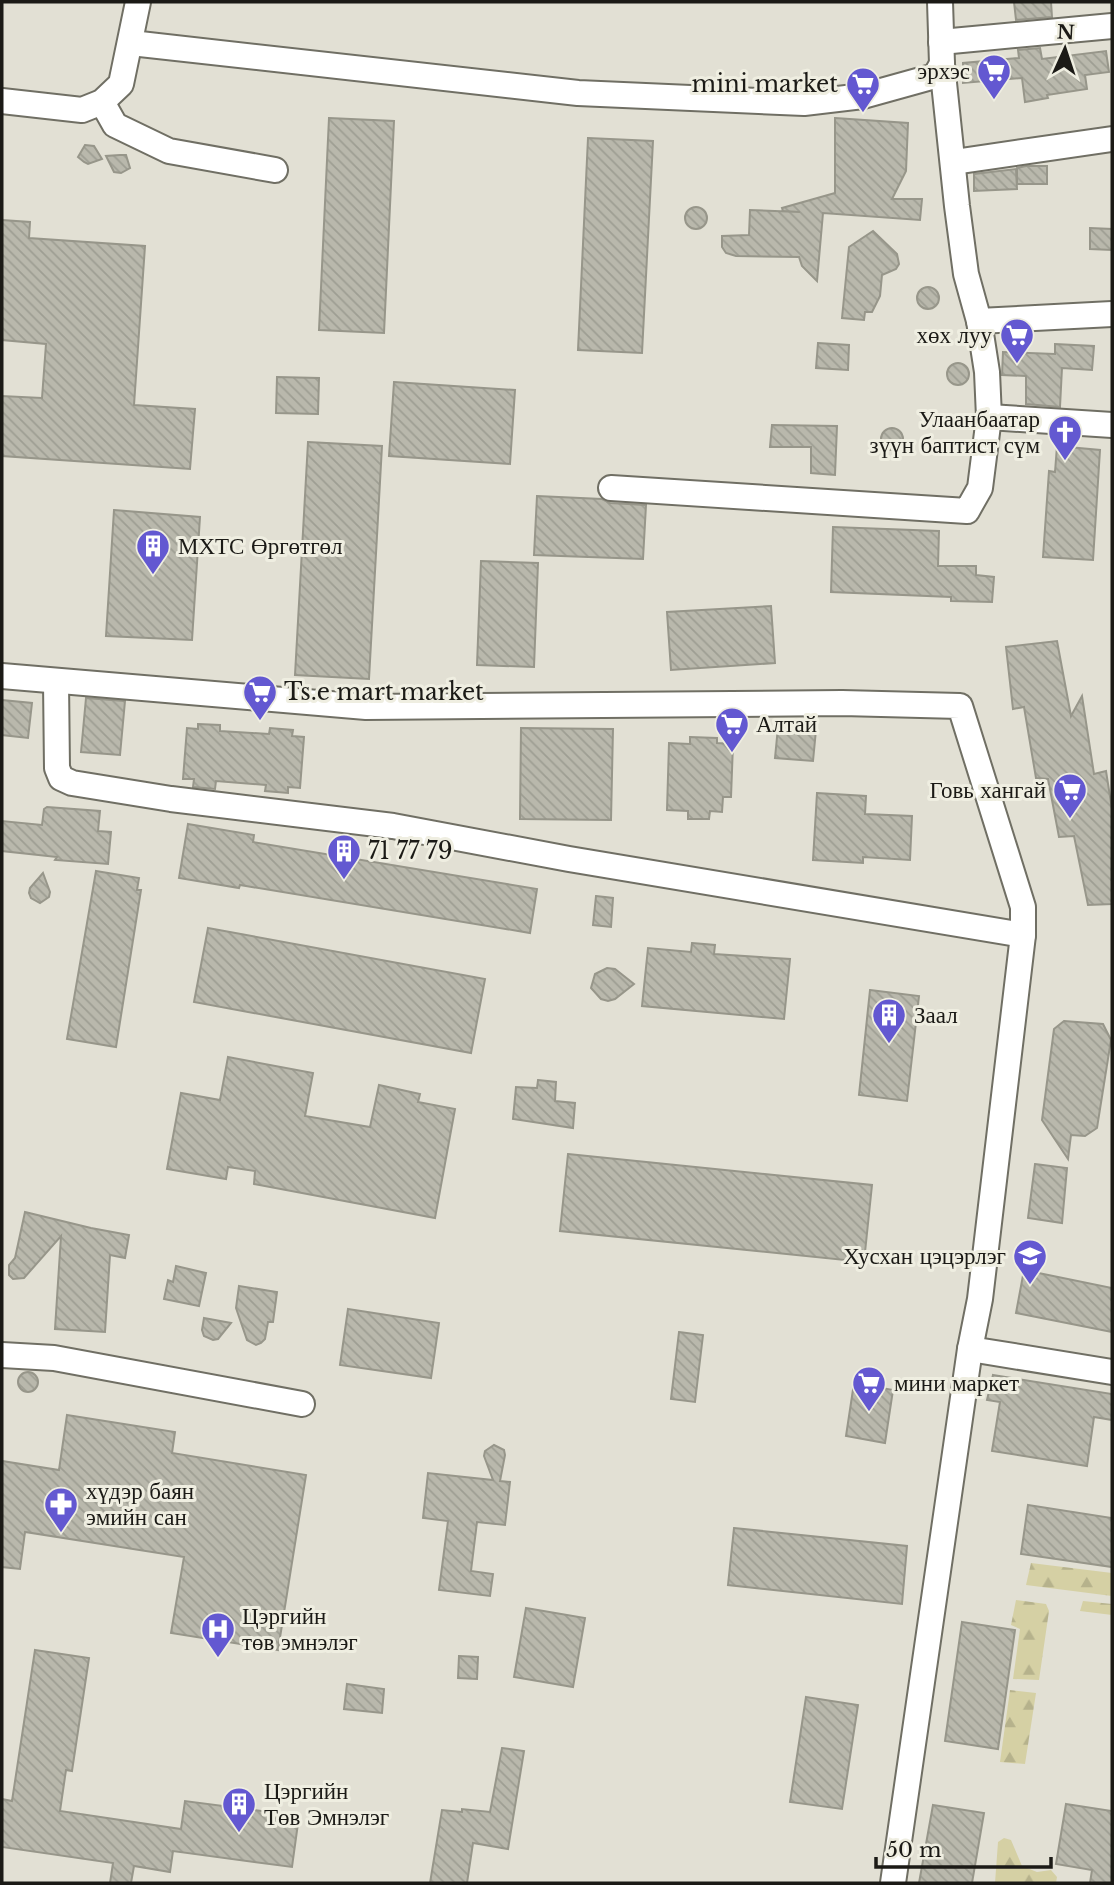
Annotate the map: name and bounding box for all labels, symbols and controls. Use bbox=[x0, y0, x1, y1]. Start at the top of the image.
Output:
north arrow bbox=[1030, 14, 1100, 84]
text: N bbox=[1056, 21, 1076, 44]
supermarket icon: эрхэс bbox=[975, 52, 1013, 101]
place label: эрхэс bbox=[917, 57, 970, 85]
supermarket icon: mini market bbox=[844, 65, 882, 114]
place label: mini market bbox=[692, 70, 838, 98]
supermarket icon: хөх луу bbox=[998, 316, 1036, 365]
place label: хөх луу bbox=[916, 321, 992, 349]
place label: Улаанбаатар зүүн баптист сүм bbox=[870, 405, 1040, 459]
church icon: Улаанбаатар зүүн баптист сүм bbox=[1046, 413, 1084, 462]
building icon: МХТС Өргөтгөл bbox=[134, 527, 172, 576]
place label: МХТС Өргөтгөл bbox=[178, 532, 343, 560]
supermarket icon: Ts.e mart market bbox=[241, 673, 279, 722]
place label: Ts.e mart market bbox=[284, 678, 484, 706]
supermarket icon: Алтай bbox=[713, 705, 751, 754]
place label: Алтай bbox=[756, 710, 817, 738]
supermarket icon: Говь хангай bbox=[1051, 771, 1089, 820]
place label: Говь хангай bbox=[930, 776, 1046, 804]
building icon: 71 77 79 bbox=[325, 832, 363, 881]
place label: 71 77 79 bbox=[368, 837, 452, 865]
building icon: Заал bbox=[870, 996, 908, 1045]
place label: Заал bbox=[914, 1001, 958, 1029]
school or university icon: Хусхан цэцэрлэг bbox=[1011, 1237, 1049, 1286]
place label: Хусхан цэцэрлэг bbox=[843, 1242, 1006, 1270]
supermarket icon: мини маркет bbox=[850, 1364, 888, 1413]
place label: мини маркет bbox=[894, 1369, 1019, 1397]
place label: хүдэр баян эмийн сан bbox=[86, 1477, 194, 1531]
pharmacy icon: хүдэр баян эмийн сан bbox=[42, 1485, 80, 1534]
place label: Цэргийн төв эмнэлэг bbox=[242, 1602, 358, 1656]
hospital icon: Цэргийн төв эмнэлэг bbox=[199, 1610, 237, 1659]
place label: Цэргийн Төв Эмнэлэг bbox=[264, 1777, 389, 1831]
building icon: Цэргийн Төв Эмнэлэг bbox=[220, 1785, 258, 1834]
scale bar bbox=[876, 1826, 1051, 1870]
text: 50 m bbox=[886, 1837, 942, 1863]

